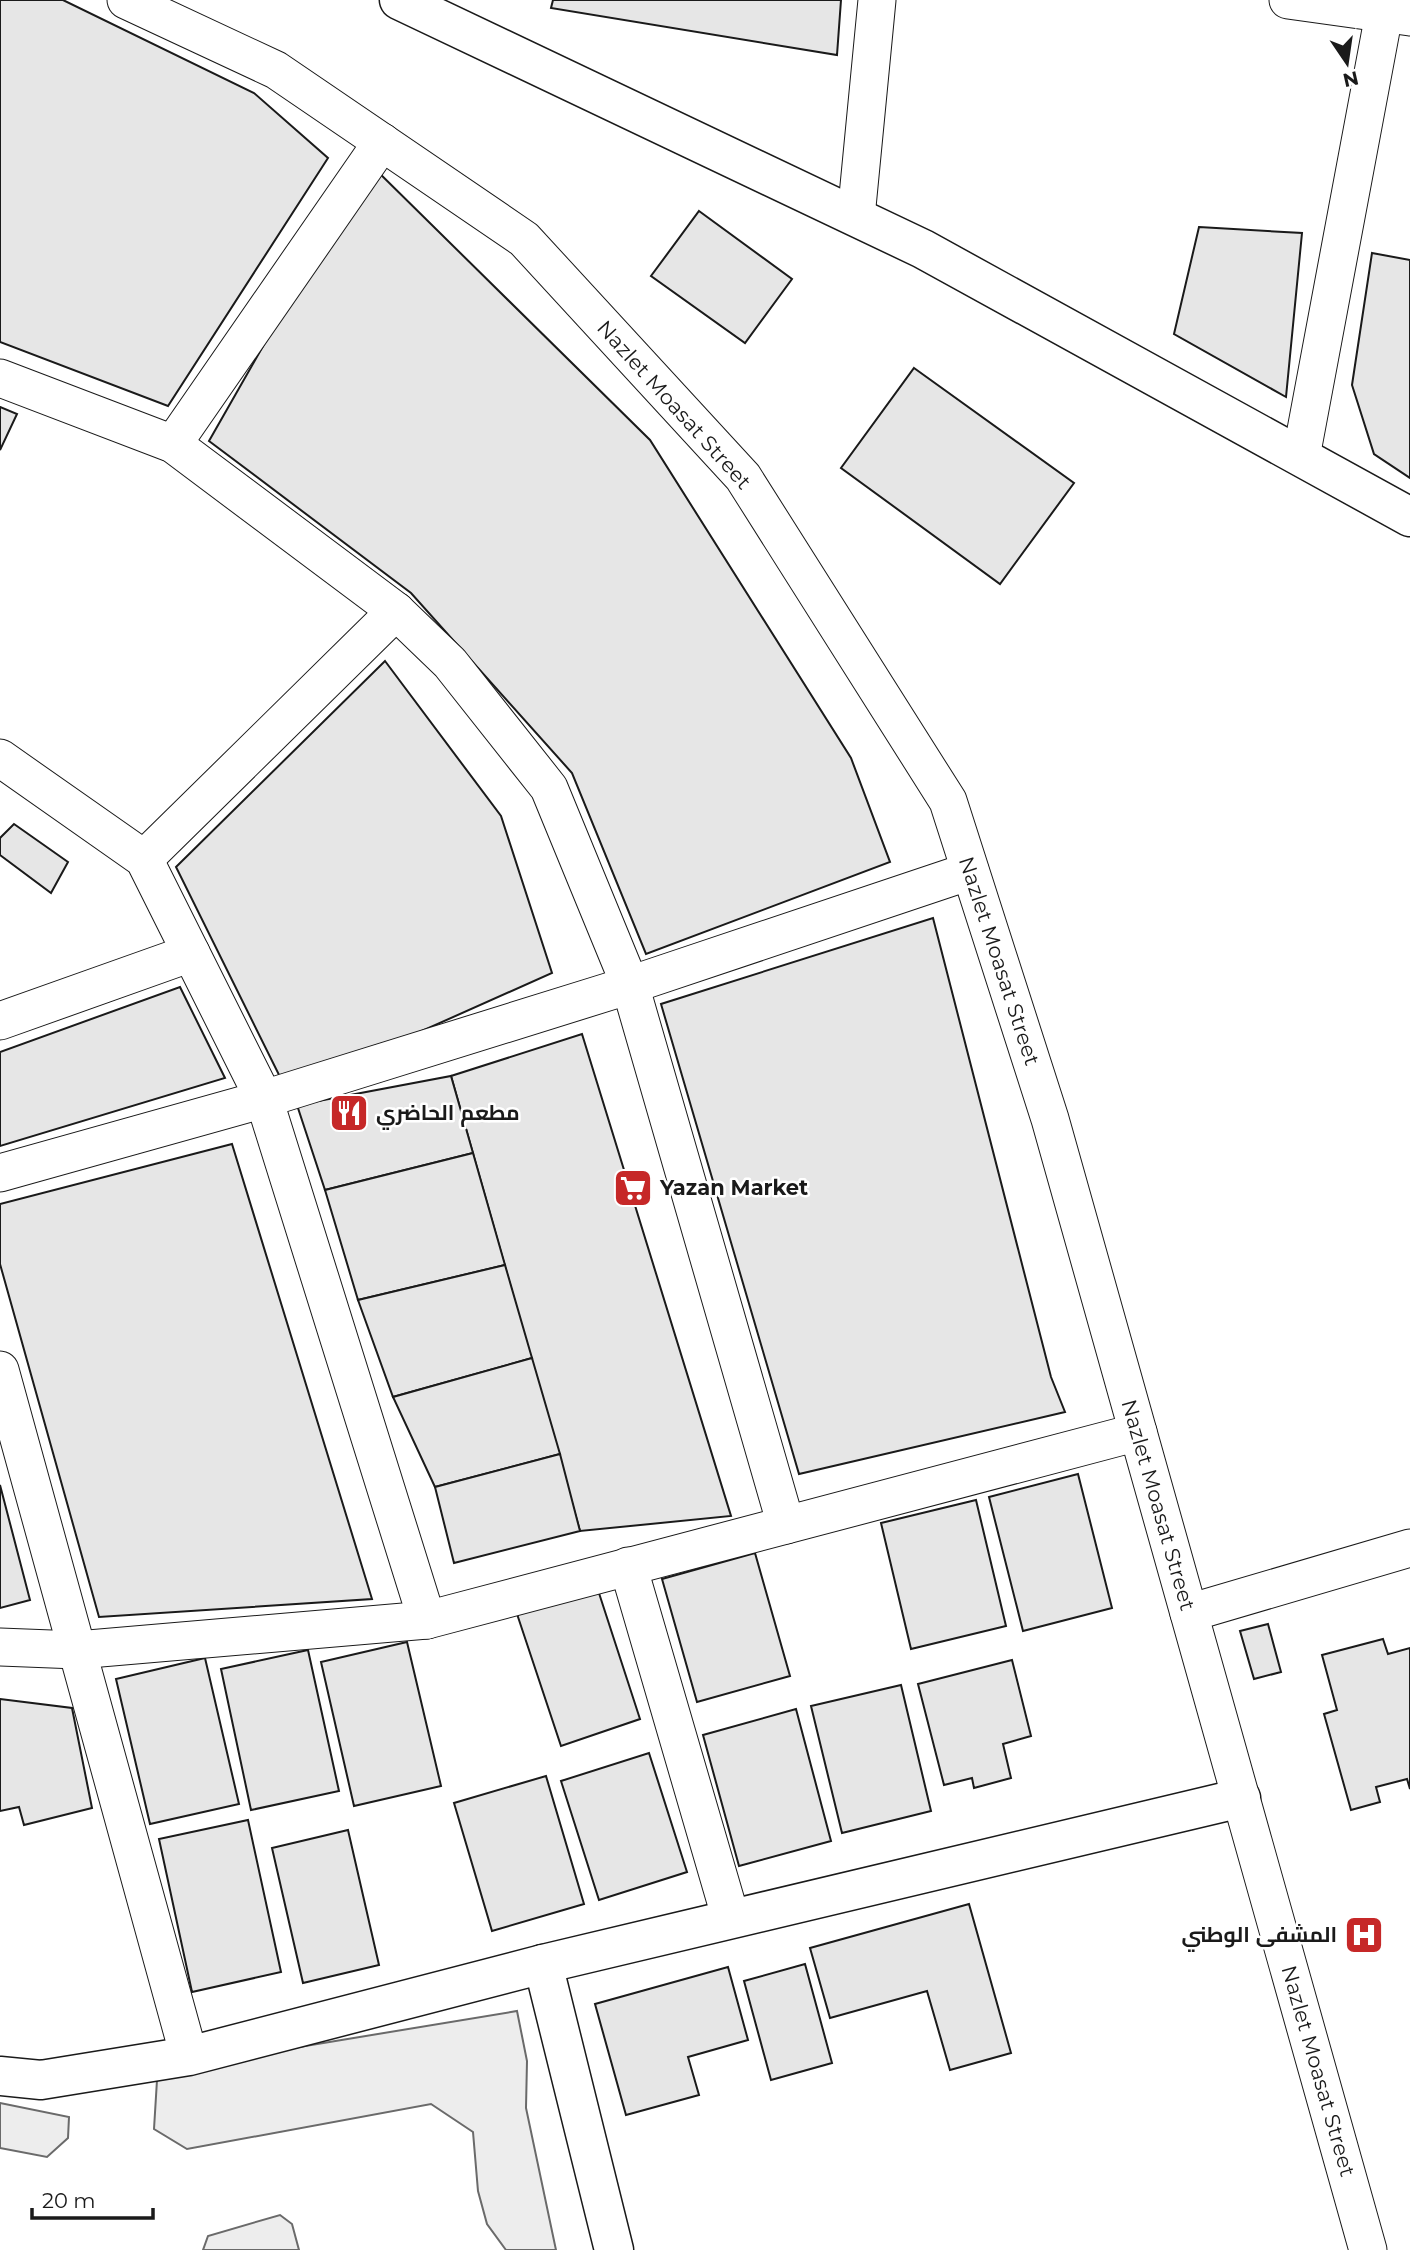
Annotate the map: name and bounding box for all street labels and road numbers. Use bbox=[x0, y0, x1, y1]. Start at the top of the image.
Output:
street label: Nazlet Moasat Street bbox=[592, 315, 757, 494]
street label: Nazlet Moasat Street bbox=[954, 853, 1045, 1068]
street label: Nazlet Moasat Street bbox=[1116, 1397, 1201, 1613]
street label: Nazlet Moasat Street bbox=[1276, 1963, 1361, 2179]

